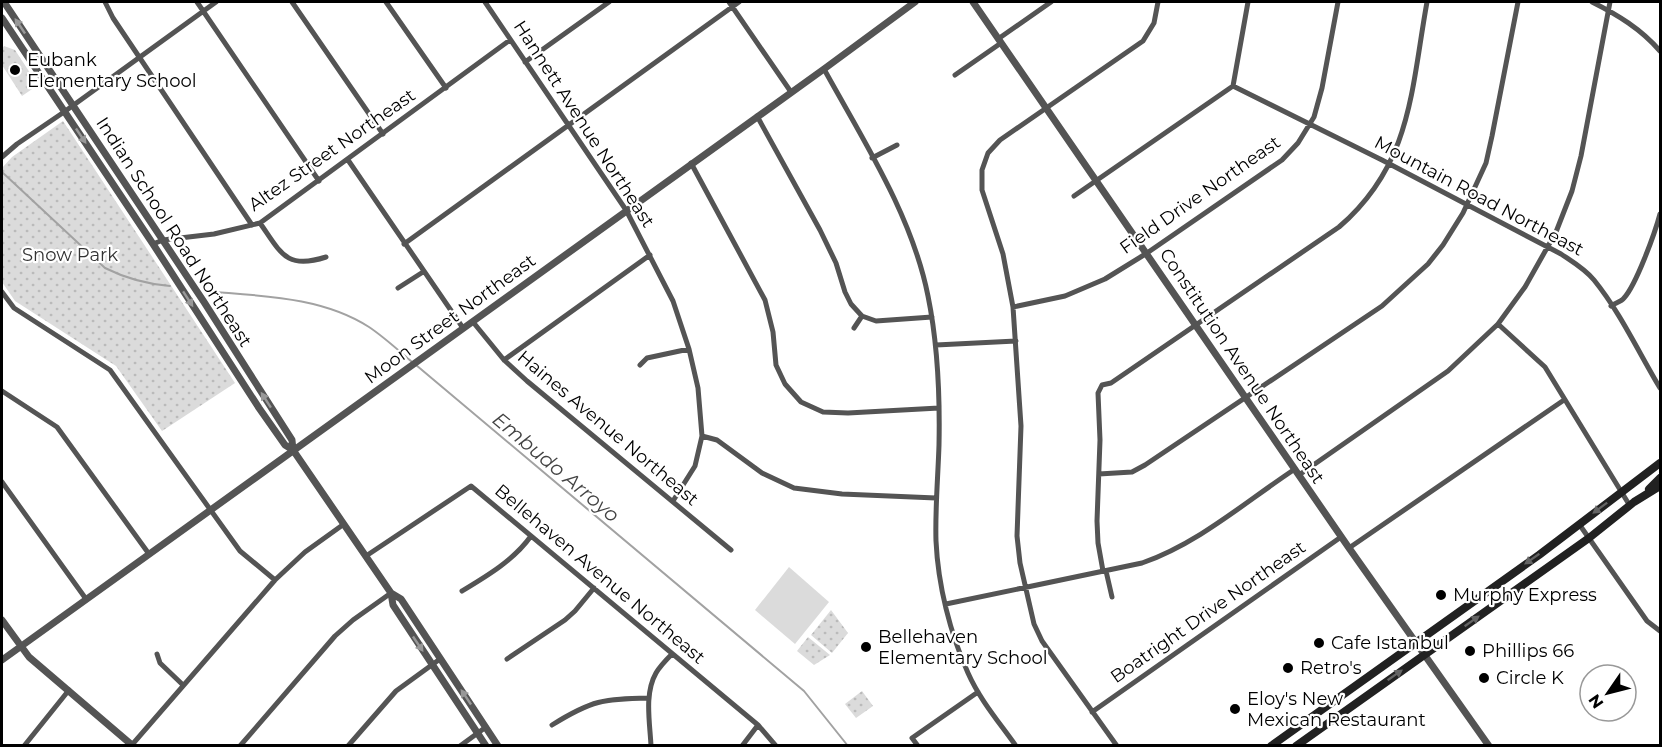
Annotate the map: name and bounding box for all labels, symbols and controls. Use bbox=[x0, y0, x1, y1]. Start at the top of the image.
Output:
street label: Hannett Avenue Northeast bbox=[509, 16, 659, 232]
one-way arrow bbox=[14, 19, 26, 35]
place label: Eubank Elementary School bbox=[27, 49, 197, 92]
marker: Eubank Elementary School bbox=[8, 63, 22, 77]
street label: Altez Street Northeast bbox=[244, 84, 420, 216]
street label: Indian School Road Northeast bbox=[91, 113, 257, 351]
one-way arrow bbox=[75, 128, 87, 144]
street label: Field Drive Northeast bbox=[1115, 131, 1285, 259]
street label: Mountain Road Northeast bbox=[1371, 131, 1587, 261]
park label: Snow Park bbox=[22, 244, 118, 266]
street label: Constitution Avenue Northeast bbox=[1155, 244, 1329, 488]
street label: Moon Street Northeast bbox=[360, 250, 540, 388]
one-way arrow bbox=[183, 291, 194, 307]
street label: Haines Avenue Northeast bbox=[513, 346, 703, 510]
one-way arrow bbox=[260, 392, 272, 408]
water label: Embudo Arroyo bbox=[488, 407, 624, 527]
street label: Bellehaven Avenue Northeast bbox=[490, 480, 710, 668]
one-way arrow bbox=[1592, 502, 1608, 515]
street label: Boatright Drive Northeast bbox=[1106, 536, 1310, 688]
one-way arrow bbox=[1525, 553, 1541, 565]
place label: Murphy Express bbox=[1453, 584, 1597, 606]
marker: Murphy Express bbox=[1434, 588, 1448, 602]
one-way arrow bbox=[1463, 615, 1479, 627]
place label: Bellehaven Elementary School bbox=[878, 626, 1048, 669]
place label: Cafe Istanbul bbox=[1331, 632, 1449, 654]
one-way arrow bbox=[412, 635, 424, 651]
marker: Cafe Istanbul bbox=[1312, 636, 1326, 650]
marker: Bellehaven Elementary School bbox=[859, 640, 873, 654]
place label: Phillips 66 bbox=[1482, 640, 1574, 662]
marker: Phillips 66 bbox=[1463, 644, 1477, 658]
place label: Retro's bbox=[1300, 657, 1362, 679]
marker: Retro's bbox=[1281, 661, 1295, 675]
north arrow bbox=[1578, 663, 1638, 723]
place label: Circle K bbox=[1496, 667, 1564, 689]
one-way arrow bbox=[1387, 669, 1403, 681]
marker: Circle K bbox=[1477, 671, 1491, 685]
place label: Eloy's New Mexican Restaurant bbox=[1247, 688, 1426, 731]
one-way arrow bbox=[461, 689, 472, 705]
text: N bbox=[1585, 691, 1608, 712]
marker: Eloy's New Mexican Restaurant bbox=[1228, 702, 1242, 716]

